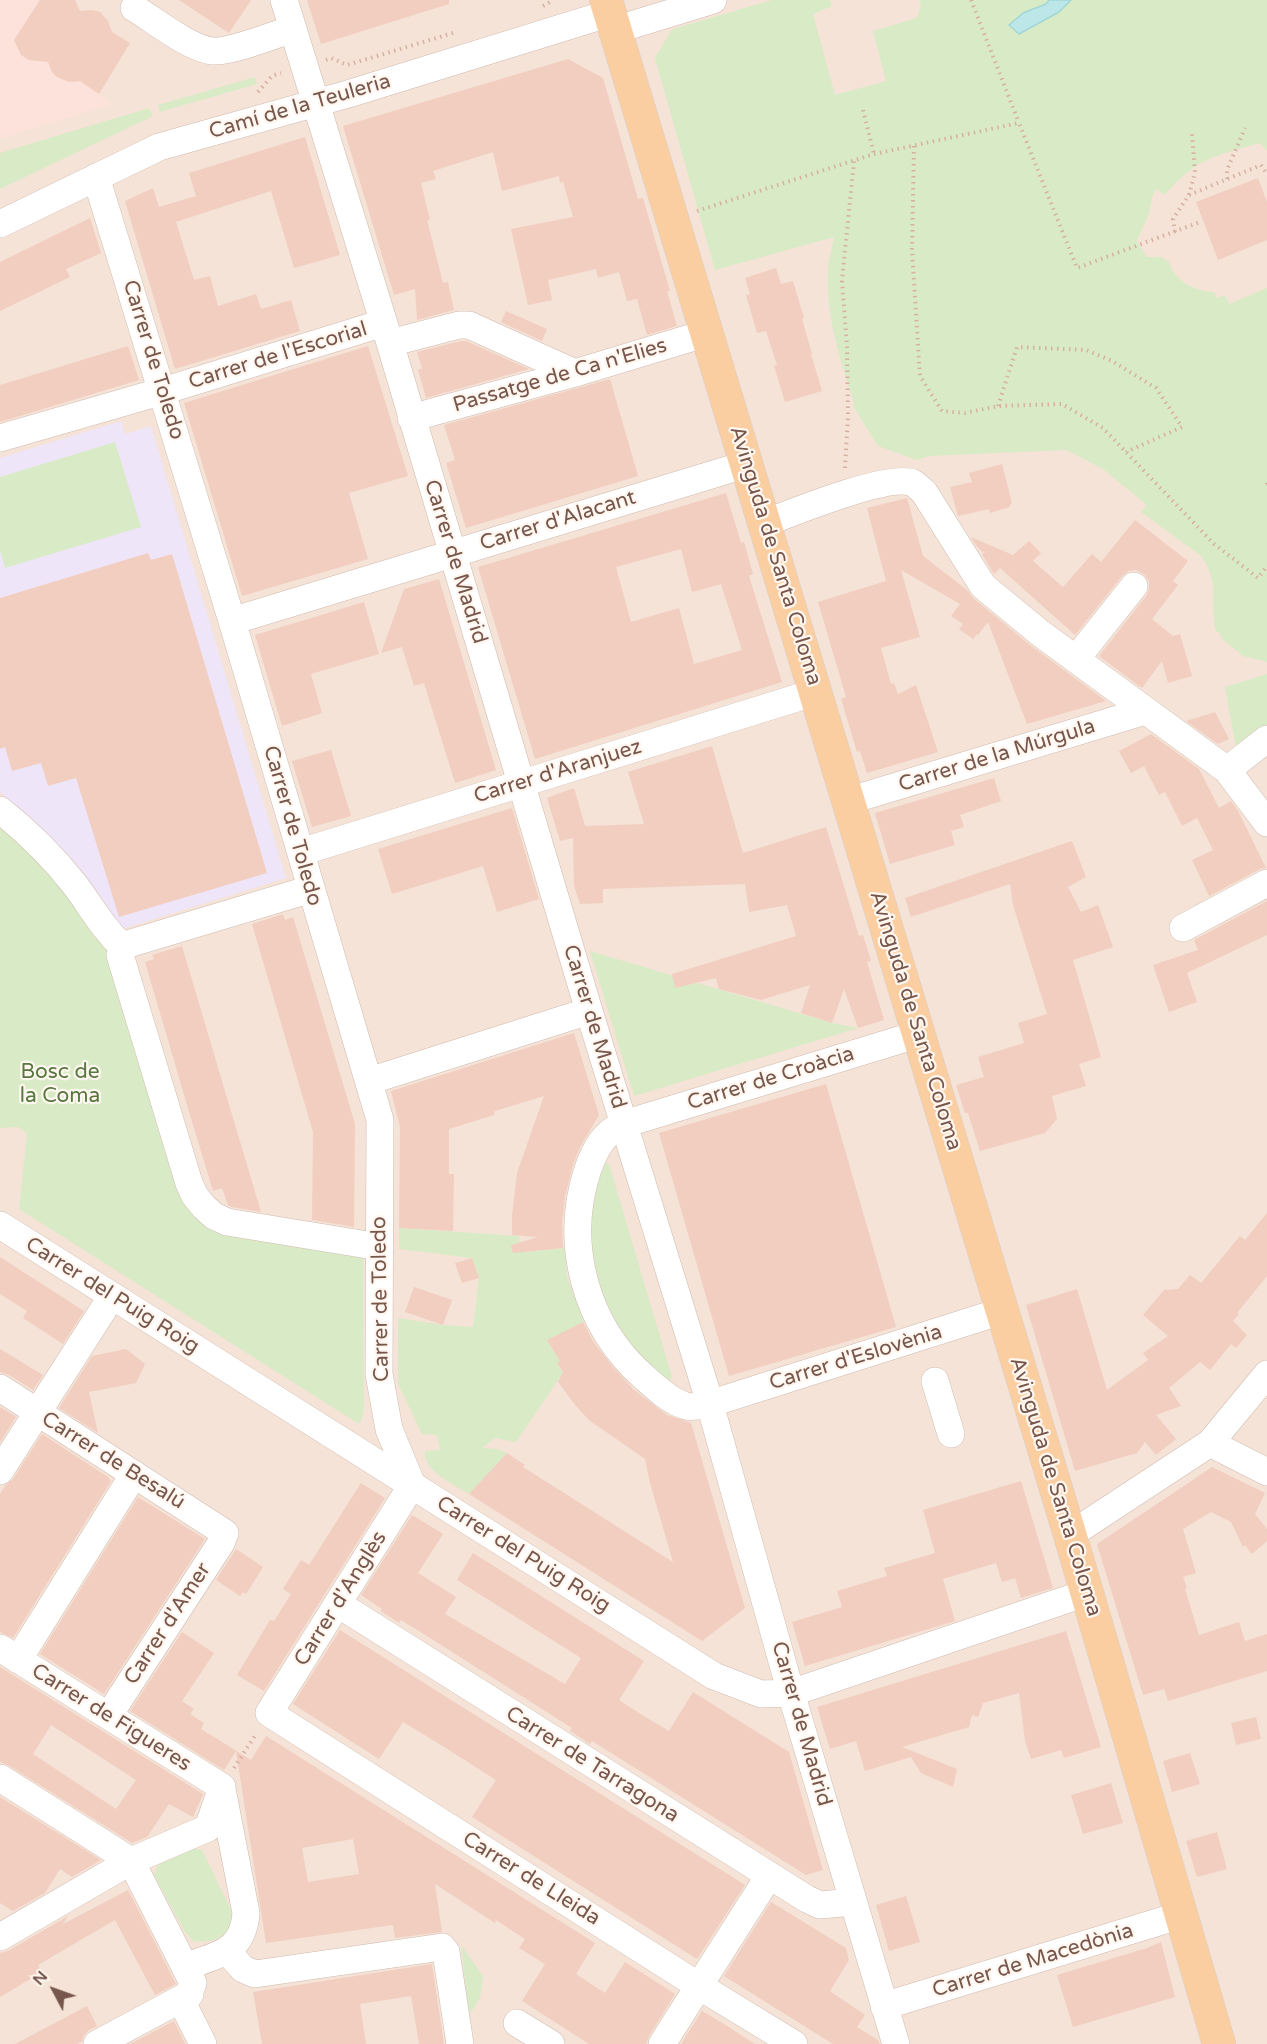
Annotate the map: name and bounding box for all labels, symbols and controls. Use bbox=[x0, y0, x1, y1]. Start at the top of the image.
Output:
street label: Camí de la Teuleria bbox=[206, 69, 394, 145]
street label: Carrer de Toledo bbox=[117, 277, 189, 443]
street label: Carrer de l'Escorial bbox=[186, 317, 370, 395]
street label: Passatge de Ca n'Elies bbox=[450, 333, 670, 419]
street label: Avinguda de Santa Coloma bbox=[723, 423, 827, 689]
street label: Carrer de Madrid bbox=[418, 477, 492, 647]
street label: Carrer d'Alacant bbox=[477, 485, 639, 557]
street label: Carrer de la Múrgula bbox=[896, 714, 1098, 798]
street label: Carrer d'Aranjuez bbox=[471, 734, 645, 810]
street label: Carrer de Toledo bbox=[257, 743, 327, 909]
street label: Avinguda de Santa Coloma bbox=[863, 888, 967, 1154]
street label: Carrer de Madrid bbox=[557, 942, 631, 1112]
street label: Carrer de Croàcia bbox=[685, 1042, 857, 1116]
park label: Bosc de la Coma bbox=[20, 1059, 100, 1109]
street label: Carrer de Toledo bbox=[367, 1216, 395, 1382]
street label: Carrer del Puig Roig bbox=[20, 1232, 204, 1360]
street label: Carrer d'Eslovènia bbox=[767, 1320, 945, 1396]
street label: Avinguda de Santa Coloma bbox=[1003, 1354, 1107, 1620]
street label: Carrer de Besalú bbox=[37, 1407, 189, 1515]
street label: Carrer del Puig Roig bbox=[431, 1491, 615, 1619]
street label: Carrer d'Anglès bbox=[289, 1527, 393, 1671]
street label: Carrer d'Amer bbox=[119, 1558, 217, 1690]
street label: Carrer de Madrid bbox=[765, 1639, 837, 1809]
street label: Carrer de Figueres bbox=[26, 1659, 196, 1777]
street label: Carrer de Tarragona bbox=[501, 1701, 683, 1829]
street label: Carrer de Lleida bbox=[457, 1827, 605, 1931]
street label: Carrer de Macedònia bbox=[929, 1918, 1137, 2004]
north arrow bbox=[24, 1960, 84, 2020]
text: N bbox=[29, 1967, 52, 1990]

